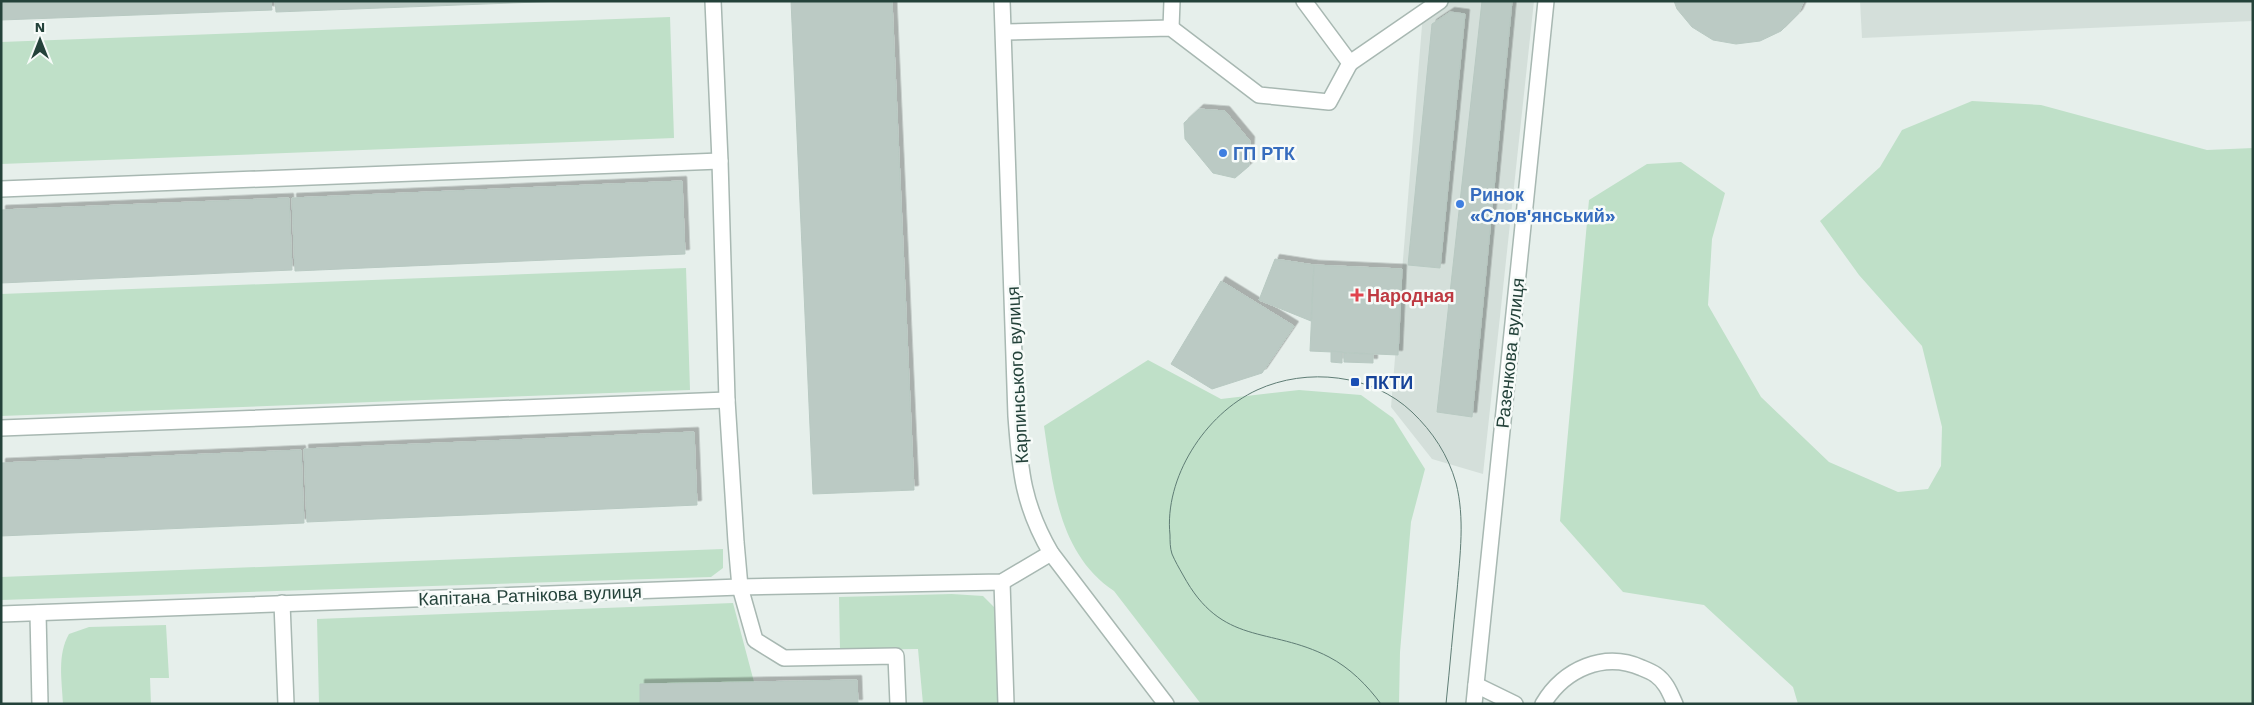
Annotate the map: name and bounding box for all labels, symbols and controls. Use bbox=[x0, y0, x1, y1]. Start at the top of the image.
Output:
north arrow bbox=[15, 15, 65, 65]
text: N bbox=[35, 19, 45, 35]
place label: ГП РТК bbox=[1233, 143, 1296, 164]
marker: ГП РТК bbox=[1217, 147, 1229, 159]
place label: Ринок «Слов'янський» bbox=[1470, 184, 1615, 226]
marker: Ринок «Слов'янський» bbox=[1454, 198, 1466, 210]
street label: Разенкова вулиця bbox=[1492, 277, 1528, 429]
place label: Народная bbox=[1367, 285, 1455, 306]
street label: Карпинського вулиця bbox=[1002, 286, 1032, 464]
marker: Народная bbox=[1351, 289, 1363, 301]
place label: ПКТИ bbox=[1365, 372, 1413, 393]
marker: ПКТИ bbox=[1349, 376, 1361, 388]
street label: Капітана Ратнікова вулиця bbox=[418, 581, 642, 609]

